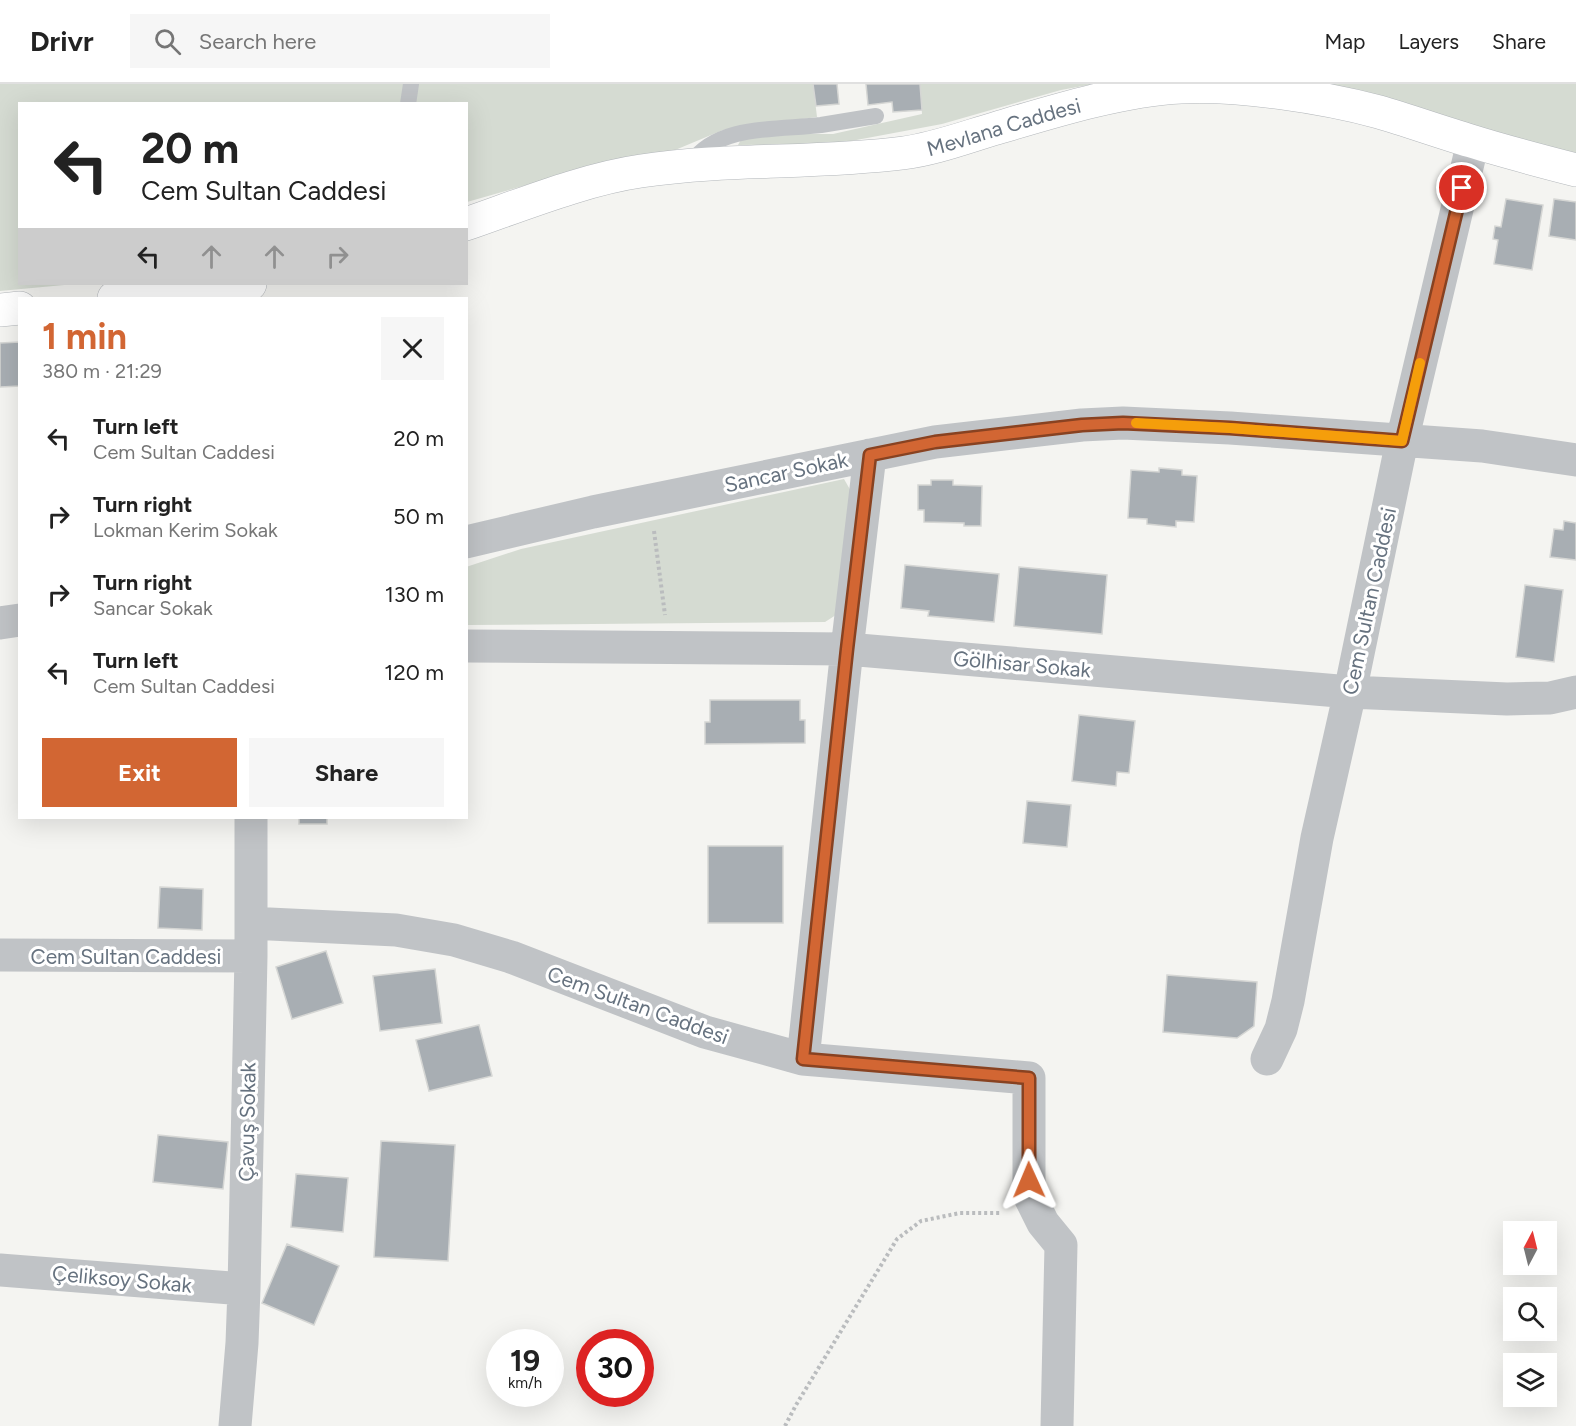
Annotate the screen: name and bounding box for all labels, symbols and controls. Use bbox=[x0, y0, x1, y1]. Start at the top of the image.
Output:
search box bbox=[130, 14, 550, 68]
text: Drivr bbox=[30, 24, 94, 58]
icon: search bbox=[151, 25, 184, 58]
text: Search here bbox=[199, 28, 316, 55]
text: Map bbox=[1325, 29, 1365, 54]
text: Layers bbox=[1398, 29, 1459, 54]
text: Share bbox=[1492, 29, 1546, 54]
street label: Mevlana Caddesi bbox=[924, 92, 1083, 161]
text: 20 m bbox=[141, 123, 239, 174]
icon: left bbox=[42, 126, 120, 204]
pin bbox=[1436, 162, 1487, 213]
icon: arrive bbox=[1445, 171, 1478, 204]
text: Cem Sultan Caddesi bbox=[141, 174, 387, 207]
icon: left bbox=[132, 240, 165, 273]
icon: ahead bbox=[195, 240, 228, 273]
icon: ahead bbox=[258, 240, 291, 273]
icon: right bbox=[321, 240, 354, 273]
text: 1 min bbox=[42, 315, 127, 358]
button: close bbox=[381, 317, 444, 380]
text: 380 m · 21:29 bbox=[42, 359, 162, 383]
text: Turn left bbox=[93, 413, 179, 440]
icon: left bbox=[42, 422, 75, 455]
text: 20 m bbox=[393, 425, 444, 452]
text: Cem Sultan Caddesi bbox=[93, 440, 275, 464]
street label: Sancar Sokak bbox=[722, 447, 851, 497]
text: Turn right bbox=[93, 491, 192, 518]
icon: right bbox=[42, 500, 75, 533]
text: 50 m bbox=[393, 503, 444, 530]
street label: Cem Sultan Caddesi bbox=[1337, 505, 1401, 697]
text: Lokman Kerim Sokak bbox=[93, 518, 278, 542]
text: Turn right bbox=[93, 569, 192, 596]
icon: right bbox=[42, 578, 75, 611]
text: 130 m bbox=[385, 581, 444, 608]
text: Sancar Sokak bbox=[93, 596, 213, 620]
street label: Gölhisar Sokak bbox=[952, 646, 1093, 683]
text: Turn left bbox=[93, 647, 179, 674]
icon: left bbox=[42, 656, 75, 689]
text: 120 m bbox=[384, 659, 444, 686]
text: Cem Sultan Caddesi bbox=[93, 674, 275, 698]
button: Exit bbox=[42, 738, 237, 807]
button: Share bbox=[249, 738, 444, 807]
street label: Cem Sultan Caddesi bbox=[31, 944, 221, 969]
street label: Cem Sultan Caddesi bbox=[544, 961, 732, 1049]
street label: Çavuş Sokak bbox=[233, 1061, 261, 1182]
position arrow bbox=[997, 1148, 1061, 1212]
north arrow bbox=[1503, 1221, 1557, 1275]
map controls bbox=[1503, 1221, 1557, 1407]
street label: Çeliksoy Sokak bbox=[51, 1260, 194, 1298]
button: search bbox=[1503, 1287, 1557, 1341]
speed limit sign: 30 bbox=[576, 1329, 654, 1407]
text: 19 bbox=[510, 1342, 540, 1379]
button: layers bbox=[1503, 1353, 1557, 1407]
text: km/h bbox=[508, 1374, 542, 1392]

